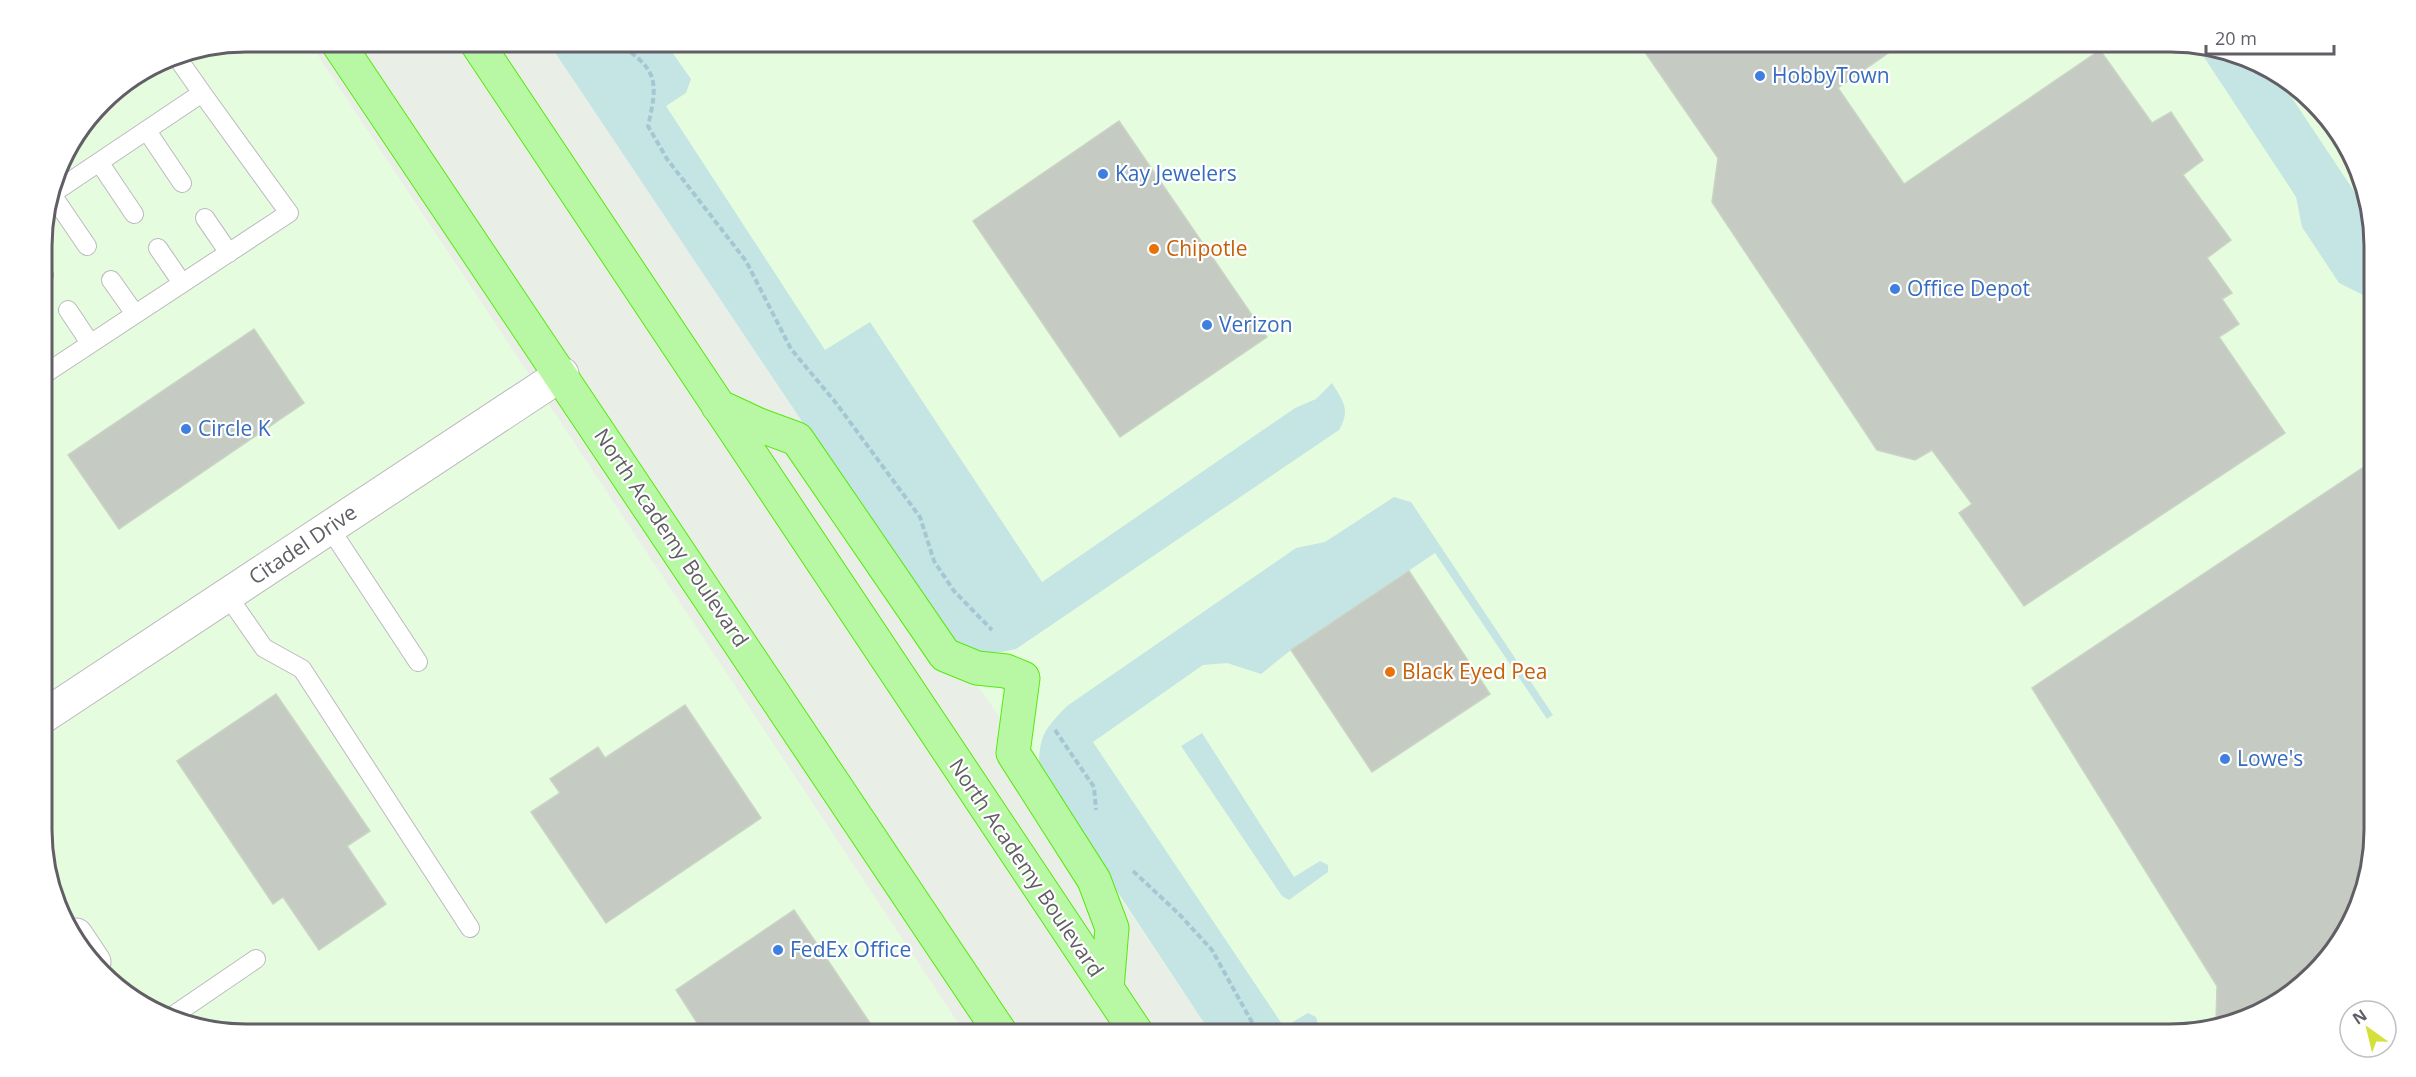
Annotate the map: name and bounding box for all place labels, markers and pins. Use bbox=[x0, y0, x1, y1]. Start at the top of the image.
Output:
place label: HobbyTown bbox=[1772, 61, 1890, 89]
marker: HobbyTown bbox=[1753, 69, 1767, 83]
place label: Kay Jewelers bbox=[1115, 159, 1237, 187]
marker: Kay Jewelers bbox=[1096, 167, 1110, 181]
place label: Chipotle bbox=[1166, 234, 1247, 262]
marker: Chipotle bbox=[1147, 242, 1161, 256]
place label: Office Depot bbox=[1907, 274, 2030, 302]
marker: Office Depot bbox=[1888, 282, 1902, 296]
place label: Verizon bbox=[1219, 310, 1293, 338]
marker: Verizon bbox=[1200, 318, 1214, 332]
place label: Circle K bbox=[198, 414, 271, 442]
marker: Circle K bbox=[179, 422, 193, 436]
place label: Black Eyed Pea bbox=[1402, 657, 1547, 685]
marker: Black Eyed Pea bbox=[1383, 665, 1397, 679]
place label: Lowe's bbox=[2237, 744, 2303, 772]
marker: Lowe's bbox=[2218, 752, 2232, 766]
place label: FedEx Office bbox=[790, 935, 911, 963]
marker: FedEx Office bbox=[771, 943, 785, 957]

